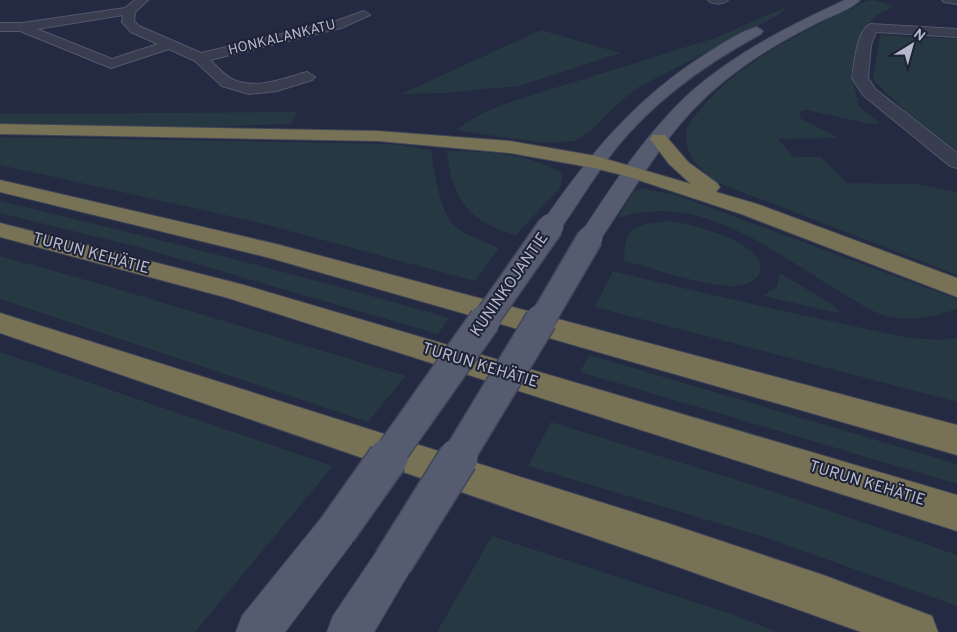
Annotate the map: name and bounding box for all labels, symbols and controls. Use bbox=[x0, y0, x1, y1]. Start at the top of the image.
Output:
street label: HONKALANKATU bbox=[226, 16, 338, 60]
north arrow bbox=[887, 20, 937, 70]
text: N bbox=[910, 26, 928, 46]
street label: TURUN KEHÄTIE bbox=[30, 228, 152, 279]
street label: KUNINKOJANTIE bbox=[467, 229, 553, 341]
street label: TURUN KEHÄTIE bbox=[420, 338, 541, 393]
street label: TURUN KEHÄTIE bbox=[807, 456, 928, 511]

